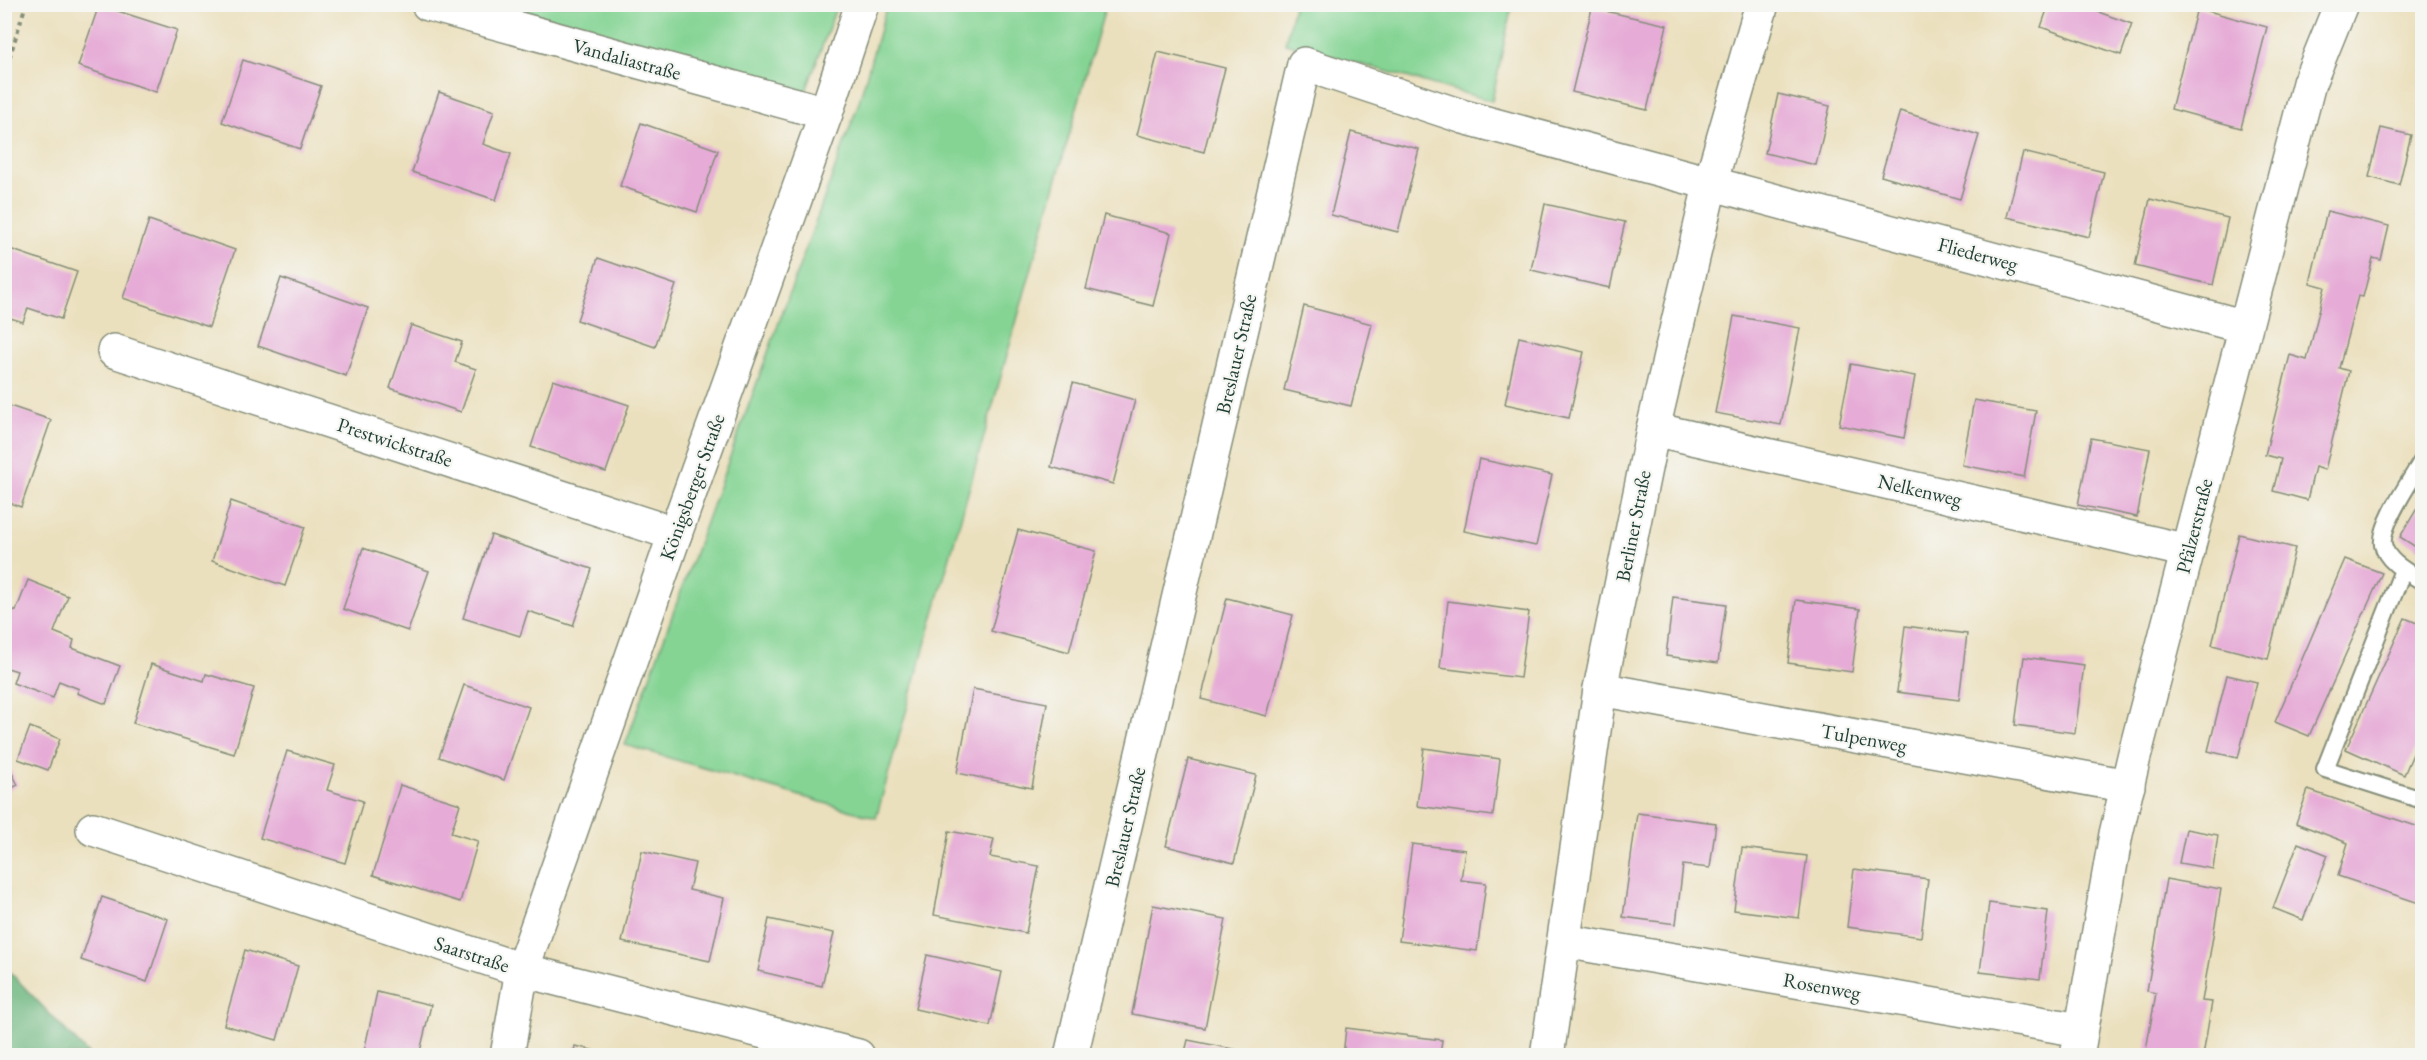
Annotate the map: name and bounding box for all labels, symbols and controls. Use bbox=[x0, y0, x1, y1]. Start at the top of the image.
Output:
street label: Vandaliastraße bbox=[570, 32, 684, 86]
street label: Fliederweg bbox=[1935, 231, 2021, 277]
street label: Breslauer Straße bbox=[1210, 291, 1263, 417]
street label: Königsberger Straße bbox=[653, 410, 731, 564]
street label: Prestwickstraße bbox=[334, 411, 456, 473]
street label: Berliner Straße bbox=[1609, 468, 1657, 584]
street label: Nelkenweg bbox=[1875, 468, 1965, 512]
street label: Pfälzerstraße bbox=[2170, 476, 2218, 576]
street label: Tulpenweg bbox=[1819, 718, 1909, 758]
street label: Breslauer Straße bbox=[1099, 764, 1152, 890]
street label: Saarstraße bbox=[431, 930, 513, 978]
street label: Rosenweg bbox=[1781, 966, 1863, 1006]

